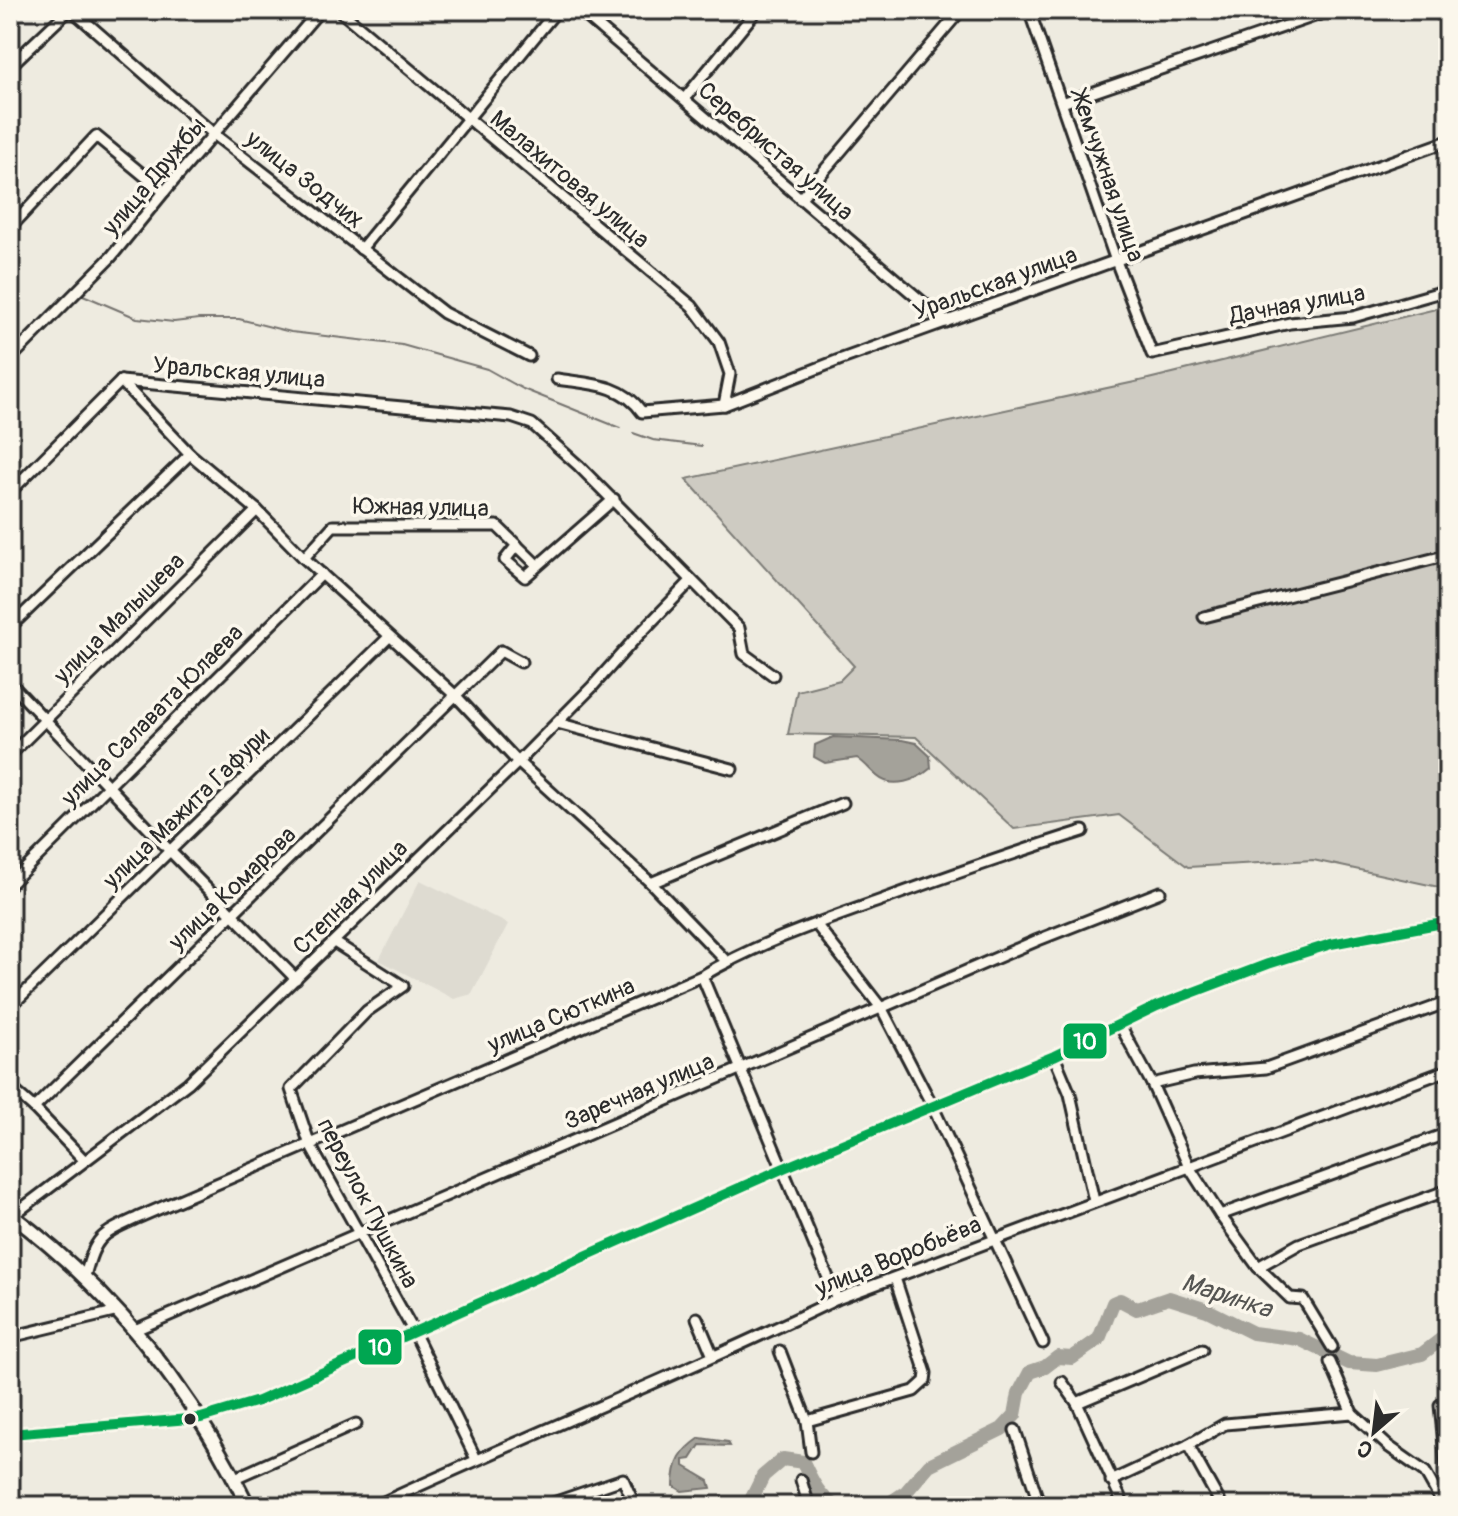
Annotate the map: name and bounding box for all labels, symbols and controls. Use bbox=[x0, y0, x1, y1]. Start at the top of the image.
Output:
street label: Серебристая улица bbox=[692, 76, 859, 227]
street label: Жемчужная улица bbox=[1063, 83, 1150, 266]
street label: Малахитовая улица bbox=[484, 104, 655, 254]
street label: улица Дружбы bbox=[96, 111, 212, 242]
street label: улица Зодчих bbox=[239, 124, 369, 234]
street label: Уральская улица bbox=[909, 240, 1081, 327]
street label: Дачная улица bbox=[1226, 278, 1367, 331]
street label: Уральская улица bbox=[152, 351, 326, 394]
street label: Южная улица bbox=[353, 492, 489, 523]
street label: улица Малышева bbox=[47, 547, 191, 691]
street label: улица Салавата Юлаева bbox=[55, 618, 249, 813]
street label: улица Мажита Гафури bbox=[97, 721, 276, 896]
street label: улица Комарова bbox=[162, 820, 302, 957]
street label: Степная улица bbox=[287, 834, 414, 961]
street label: улица Сюткина bbox=[482, 971, 639, 1060]
line badge: 10 bbox=[1062, 1022, 1108, 1060]
text: 10 bbox=[1073, 1028, 1097, 1056]
street label: Заречная улица bbox=[560, 1047, 719, 1136]
street label: переулок Пушкина bbox=[311, 1113, 425, 1293]
street label: улица Воробьёва bbox=[810, 1210, 985, 1303]
water label: Маринка bbox=[1177, 1266, 1278, 1326]
line badge: 10 bbox=[357, 1328, 403, 1366]
text: 10 bbox=[368, 1334, 392, 1362]
north arrow bbox=[1334, 1392, 1414, 1472]
unlabelled marker bbox=[182, 1411, 198, 1427]
text: С bbox=[1352, 1433, 1378, 1464]

